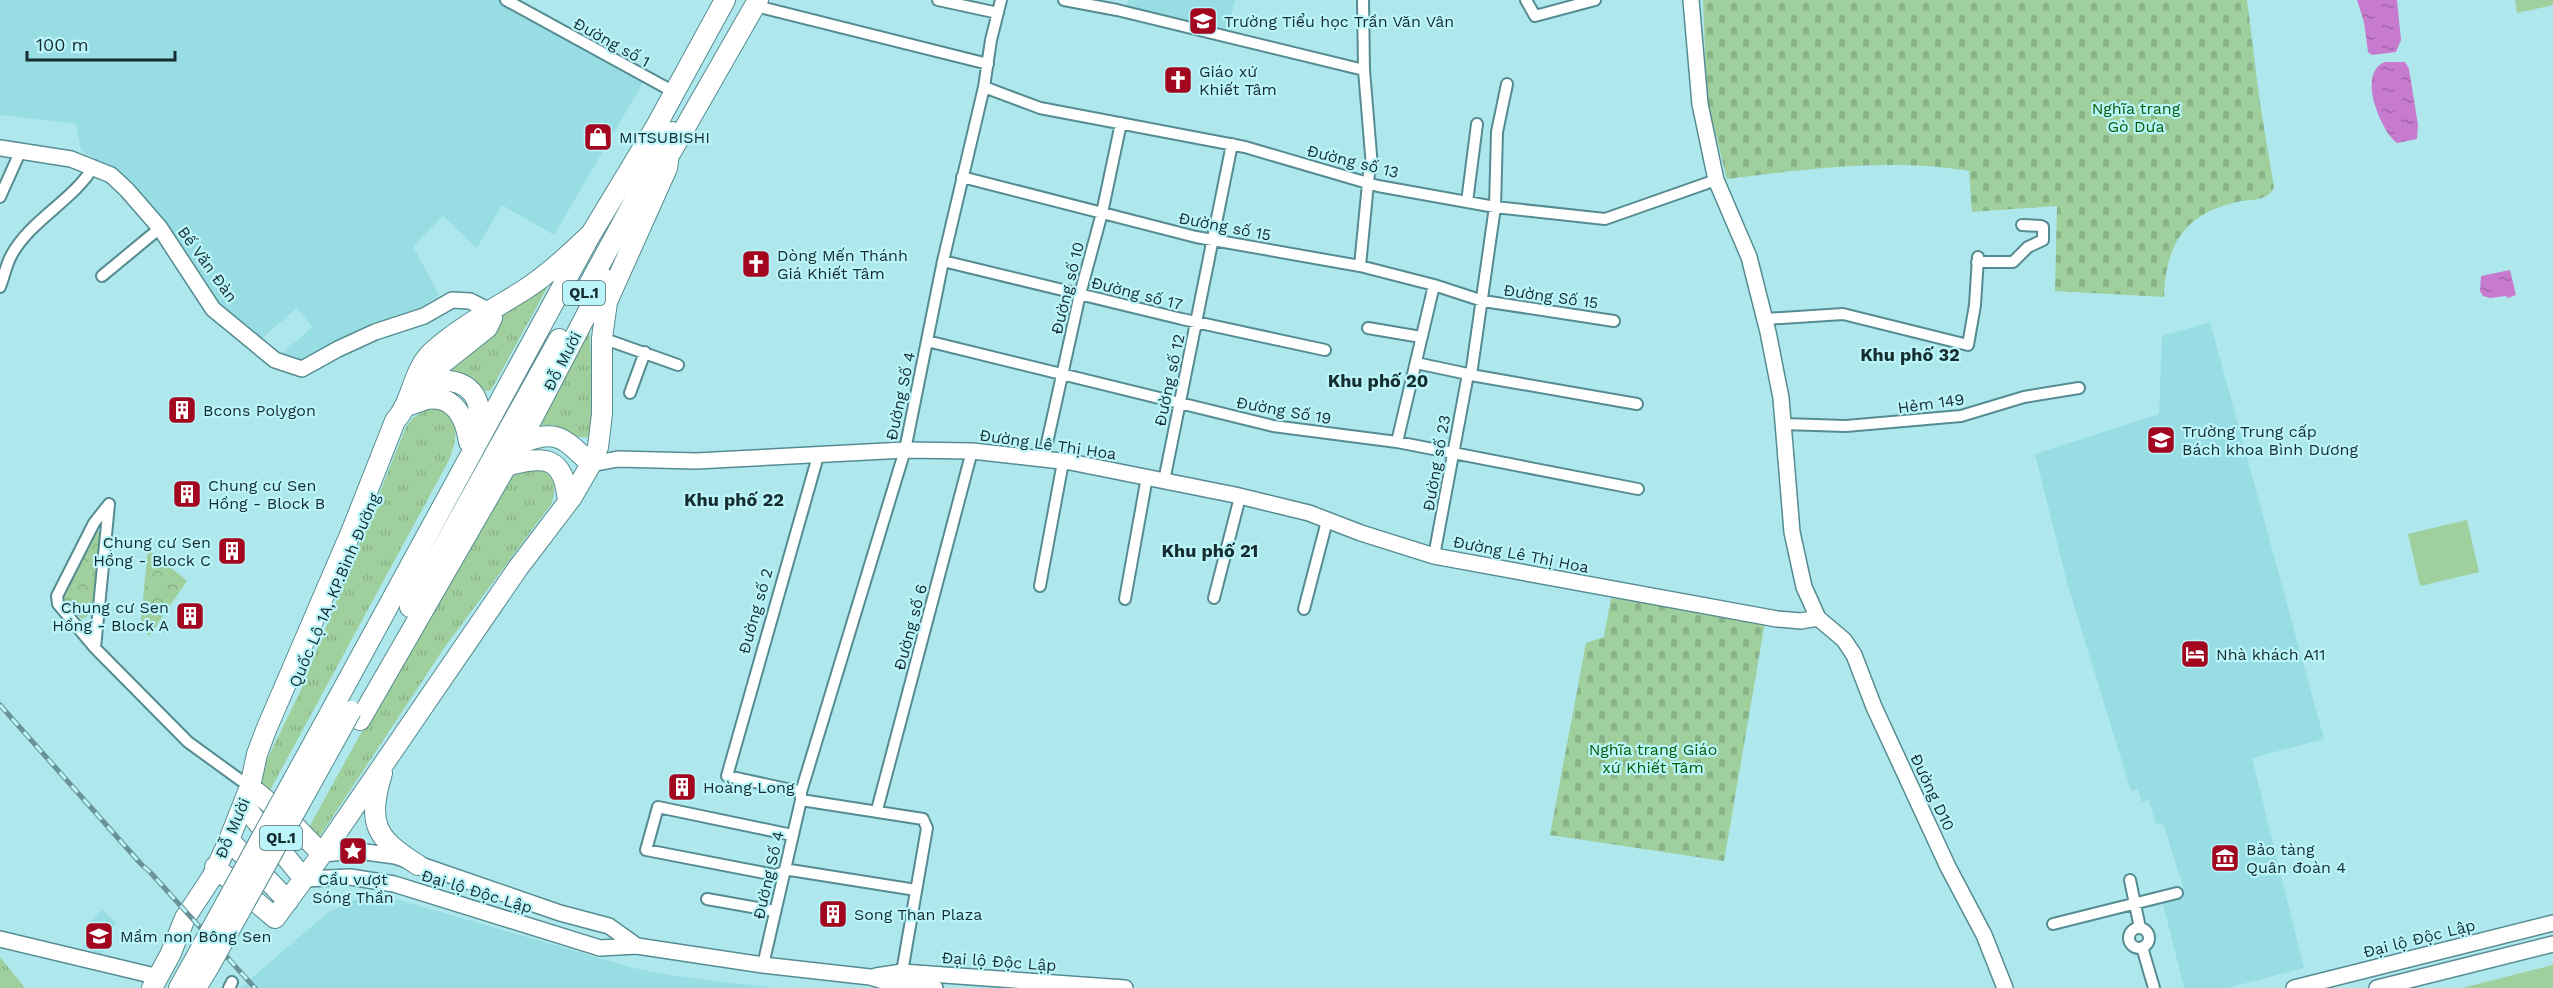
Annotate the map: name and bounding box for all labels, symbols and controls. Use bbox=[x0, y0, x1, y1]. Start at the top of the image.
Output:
school or university icon: Trường Tiểu học Trần Văn Vân bbox=[1187, 5, 1219, 37]
place label: Trường Tiểu học Trần Văn Vân bbox=[1224, 12, 1454, 31]
street label: Đường số 1 bbox=[570, 14, 653, 71]
scale bar bbox=[27, 24, 176, 62]
text: 100 m bbox=[36, 34, 89, 55]
place label: Giáo xứ Khiết Tâm bbox=[1199, 62, 1277, 99]
church icon: Giáo xứ Khiết Tâm bbox=[1162, 64, 1194, 96]
park label: Nghĩa trang Gò Dưa bbox=[2092, 99, 2181, 136]
shop icon: MITSUBISHI bbox=[582, 121, 614, 153]
place label: MITSUBISHI bbox=[619, 128, 710, 147]
street label: Đường số 13 bbox=[1305, 141, 1401, 182]
street label: Đường số 15 bbox=[1177, 208, 1273, 245]
street label: Bế Văn Đàn bbox=[174, 223, 241, 306]
street label: Đường số 10 bbox=[1047, 240, 1088, 336]
place label: Dòng Mến Thánh Giá Khiết Tâm bbox=[777, 246, 908, 283]
church icon: Dòng Mến Thánh Giá Khiết Tâm bbox=[740, 248, 772, 280]
street label: Đường số 17 bbox=[1089, 273, 1185, 314]
street label: Đường Số 15 bbox=[1502, 280, 1600, 313]
road number: QL.1 bbox=[563, 281, 605, 305]
street label: Đỗ Mười bbox=[539, 328, 585, 394]
street label: Đường số 12 bbox=[1150, 332, 1189, 428]
district label: Khu phố 32 bbox=[1860, 344, 1960, 365]
street label: Đường Số 4 bbox=[882, 350, 919, 442]
district label: Khu phố 20 bbox=[1328, 370, 1428, 391]
street label: Hẻm 149 bbox=[1897, 389, 1966, 418]
street label: Đường Số 19 bbox=[1235, 393, 1333, 428]
building icon: Bcons Polygon bbox=[166, 394, 198, 426]
place label: Bcons Polygon bbox=[203, 401, 316, 420]
street label: Đường số 23 bbox=[1419, 414, 1454, 513]
place label: Trường Trung cấp Bách khoa Bình Dương bbox=[2182, 422, 2358, 459]
school or university icon: Trường Trung cấp Bách khoa Bình Dương bbox=[2145, 424, 2177, 456]
street label: Đường Lê Thị Hoa bbox=[978, 425, 1118, 464]
place label: Chung cư Sen Hồng - Block B bbox=[208, 476, 325, 513]
building icon: Chung cư Sen Hồng - Block B bbox=[171, 478, 203, 510]
district label: Khu phố 22 bbox=[684, 489, 784, 510]
street label: Quốc Lộ 1A, KP.Bình Đường bbox=[285, 490, 384, 690]
street label: Đường Lê Thị Hoa bbox=[1451, 532, 1590, 577]
place label: Chung cư Sen Hồng - Block C bbox=[93, 533, 211, 570]
building icon: Chung cư Sen Hồng - Block C bbox=[216, 535, 248, 567]
district label: Khu phố 21 bbox=[1162, 540, 1258, 561]
street label: Đường số 2 bbox=[734, 566, 777, 656]
street label: Đường số 6 bbox=[890, 582, 931, 672]
place label: Chung cư Sen Hồng - Block A bbox=[52, 598, 169, 635]
building icon: Chung cư Sen Hồng - Block A bbox=[174, 600, 206, 632]
hotel icon: Nhà khách A11 bbox=[2179, 638, 2211, 670]
place label: Nhà khách A11 bbox=[2216, 645, 2325, 664]
park label: Nghĩa trang Giáo xứ Khiết Tâm bbox=[1589, 740, 1717, 777]
street label: Đường D10 bbox=[1906, 751, 1959, 834]
building icon: Hoàng Long bbox=[666, 771, 698, 803]
place label: Hoàng Long bbox=[703, 778, 795, 797]
street label: Đỗ Mười bbox=[211, 795, 254, 861]
road number: QL.1 bbox=[260, 826, 302, 850]
street label: Đường Số 4 bbox=[749, 829, 788, 921]
place icon: Cầu vượt Sóng Thần bbox=[337, 835, 369, 867]
place label: Bảo tàng Quân đoàn 4 bbox=[2246, 840, 2346, 877]
museum icon: Bảo tàng Quân đoàn 4 bbox=[2209, 842, 2241, 874]
street label: Đại lộ Độc Lập bbox=[419, 866, 535, 917]
place label: Cầu vượt Sóng Thần bbox=[312, 870, 394, 907]
building icon: Song Than Plaza bbox=[817, 898, 849, 930]
place label: Song Than Plaza bbox=[854, 905, 982, 924]
street label: Đại lộ Độc Lập bbox=[2361, 915, 2477, 962]
school or university icon: Mầm non Bông Sen bbox=[83, 920, 115, 952]
place label: Mầm non Bông Sen bbox=[120, 927, 272, 946]
street label: Đại lộ Độc Lập bbox=[941, 948, 1057, 975]

